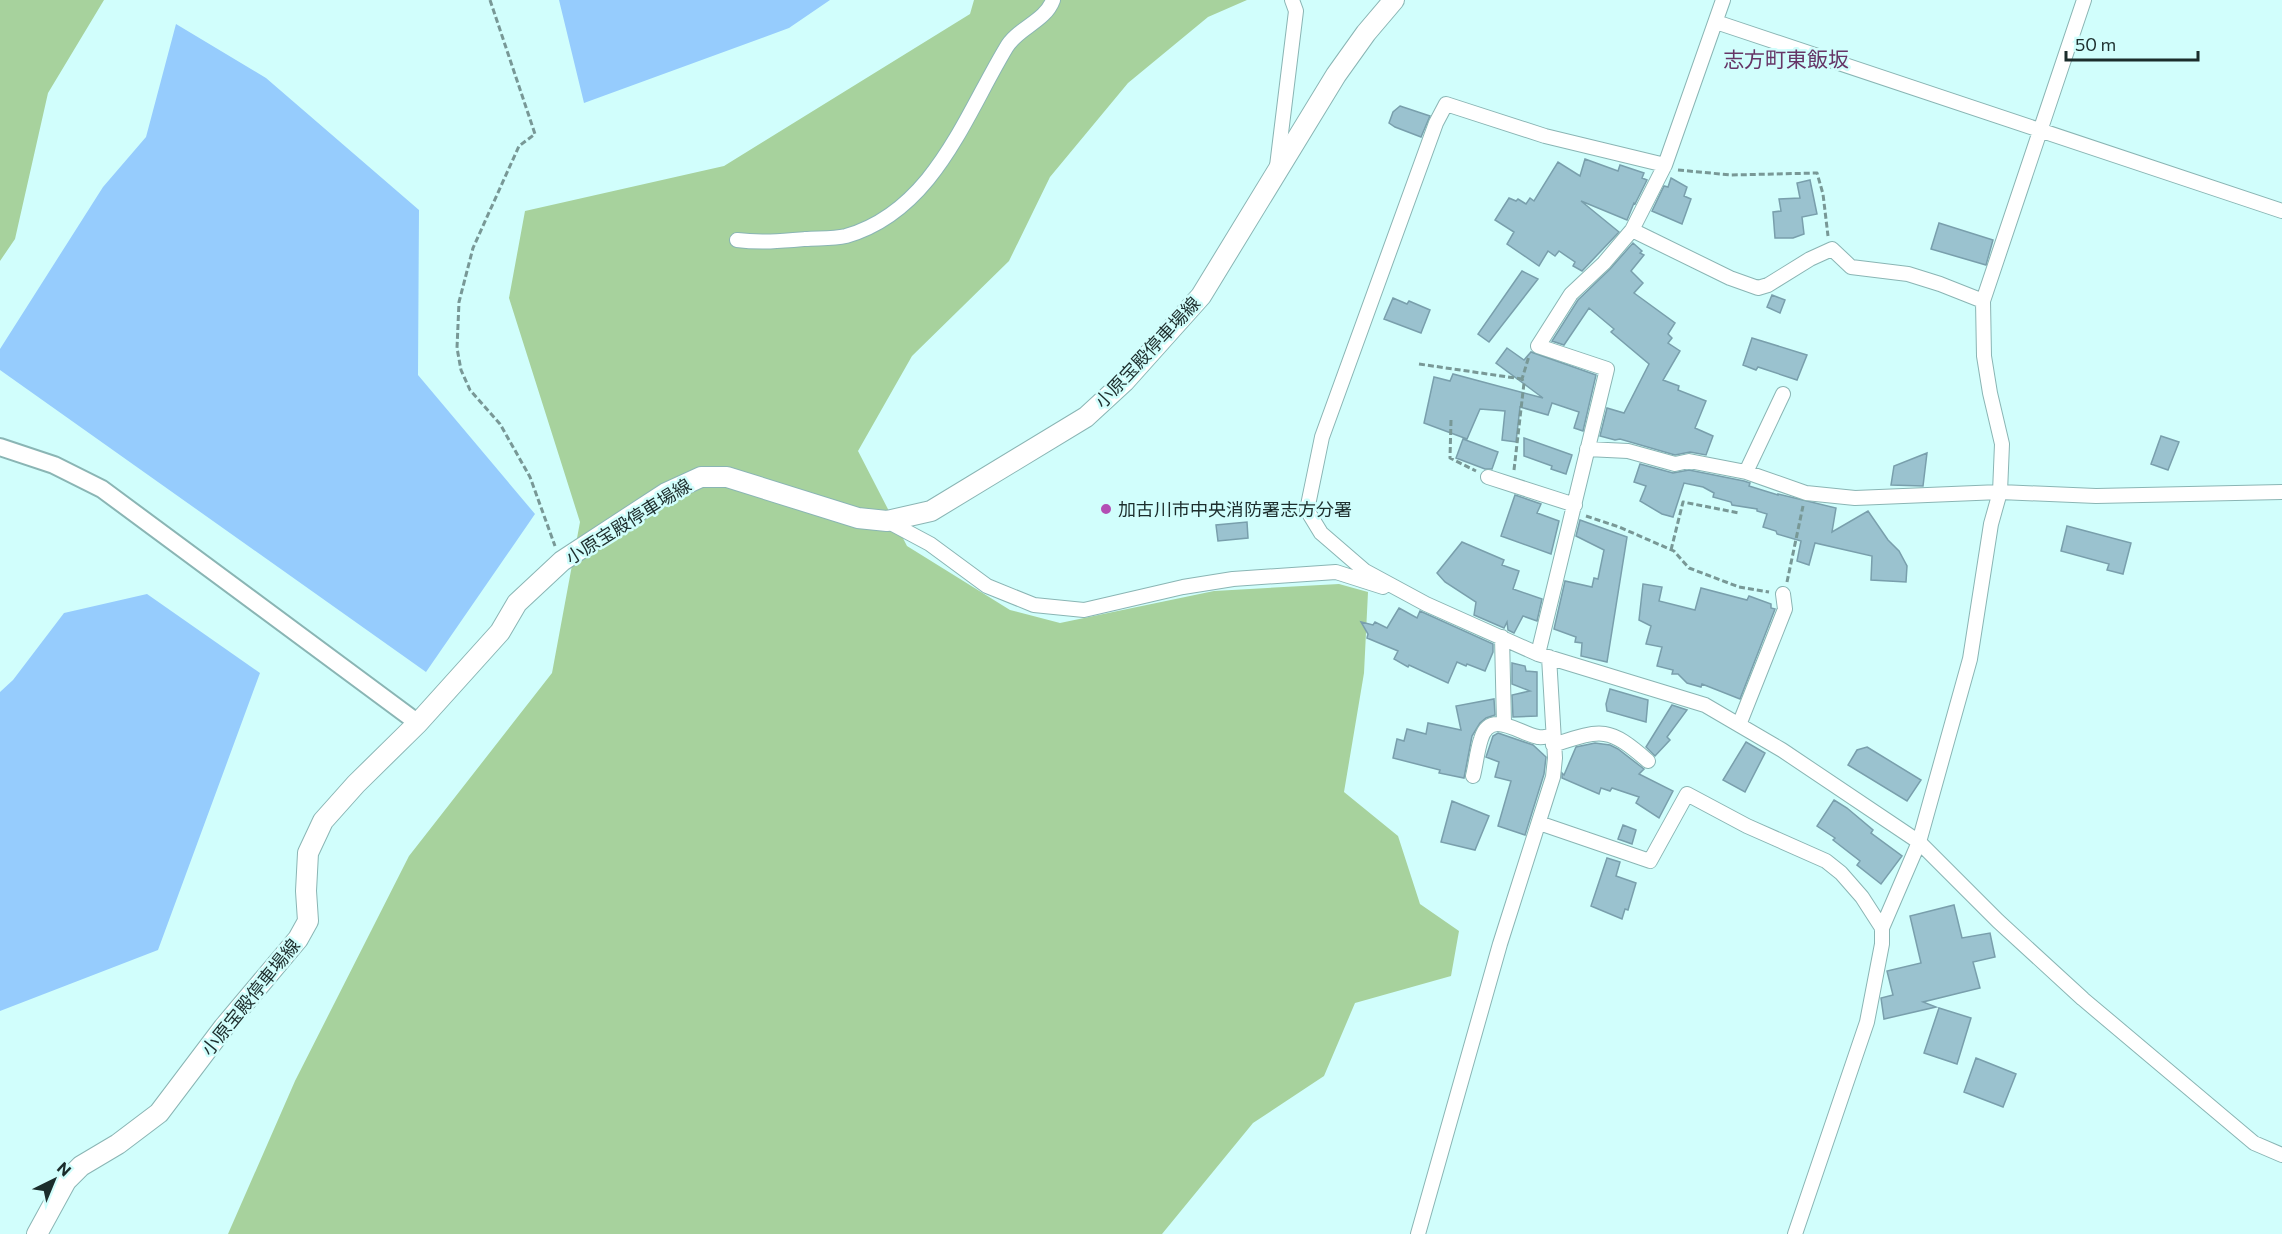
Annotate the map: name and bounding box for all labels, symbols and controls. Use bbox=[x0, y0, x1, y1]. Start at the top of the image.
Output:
scale bar bbox=[2066, 24, 2198, 62]
text: 50 m bbox=[2075, 33, 2116, 55]
district label: 志方町東飯坂 bbox=[1723, 46, 1849, 71]
street label: 小原宝殿停車場線 bbox=[1090, 292, 1204, 412]
street label: 小原宝殿停車場線 bbox=[561, 474, 695, 568]
place label: 加古川市中央消防署志方分署 bbox=[1118, 498, 1352, 520]
marker: 加古川市中央消防署志方分署 bbox=[1099, 502, 1113, 516]
street label: 小原宝殿停車場線 bbox=[196, 934, 304, 1060]
north arrow bbox=[24, 1150, 84, 1210]
text: N bbox=[54, 1158, 75, 1180]

